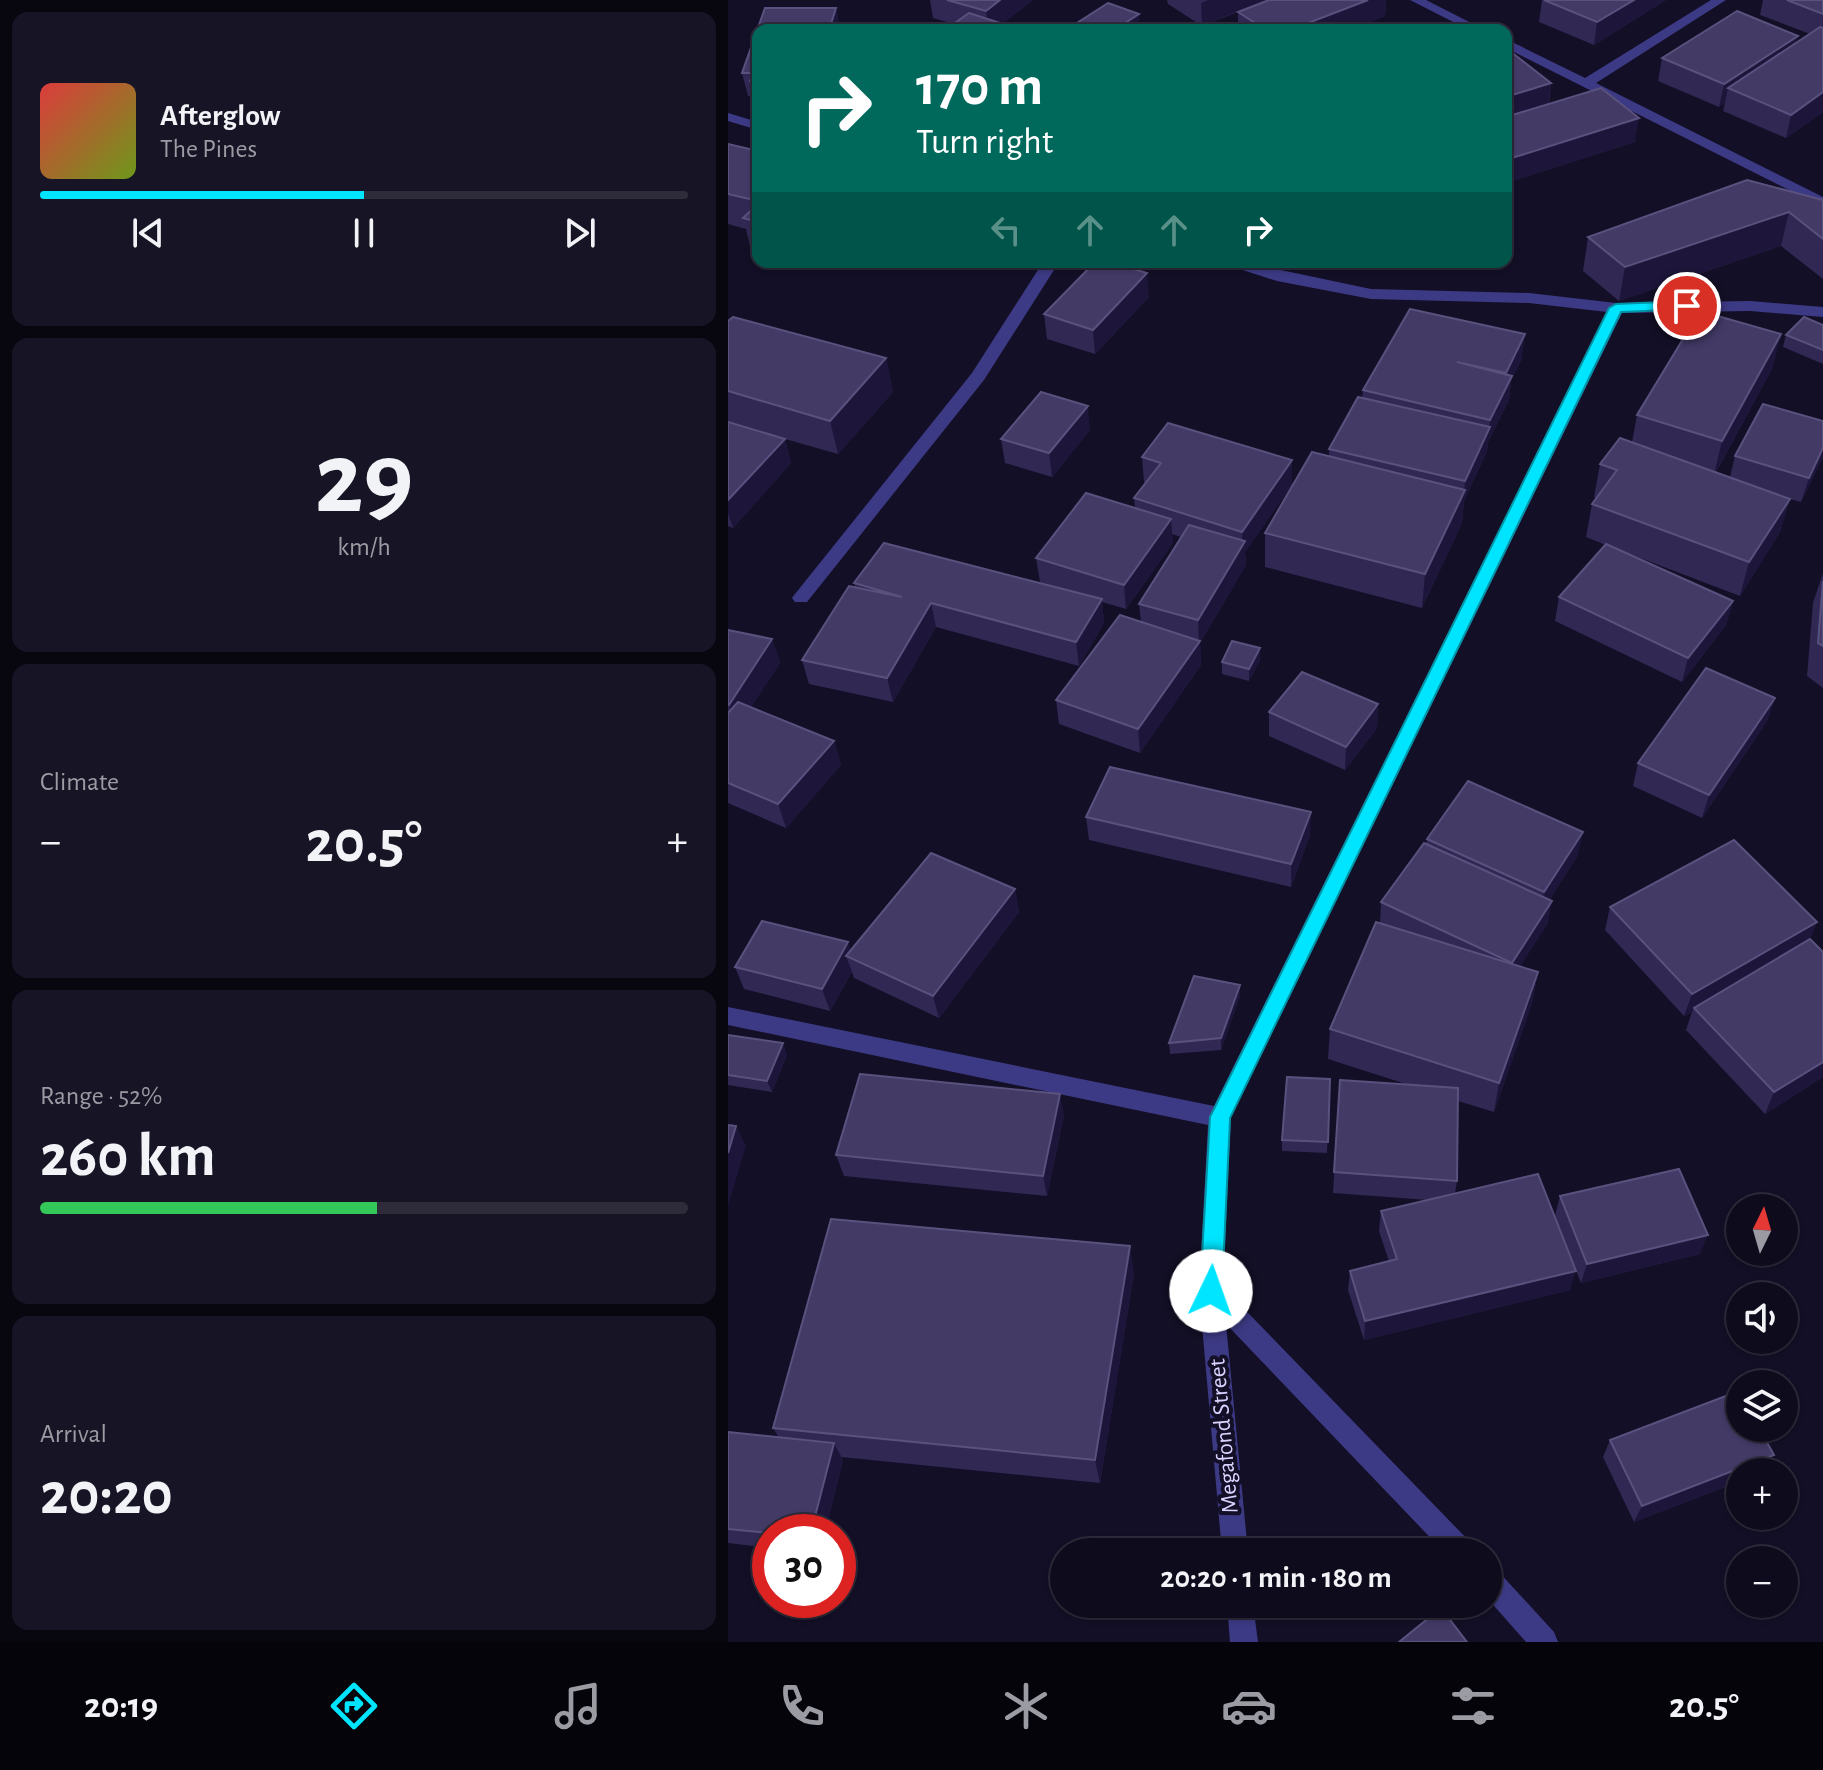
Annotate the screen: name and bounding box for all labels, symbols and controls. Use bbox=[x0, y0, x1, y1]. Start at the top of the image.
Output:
icon: right bbox=[784, 56, 888, 160]
text: 170 m bbox=[916, 59, 1043, 115]
text: Afterglow bbox=[160, 101, 281, 131]
text: Turn right bbox=[916, 124, 1053, 160]
text: The Pines bbox=[160, 136, 257, 162]
icon: left bbox=[984, 208, 1028, 252]
icon: ahead bbox=[1068, 208, 1112, 252]
icon: ahead bbox=[1152, 208, 1196, 252]
icon: right bbox=[1236, 208, 1280, 252]
icon: previous bbox=[126, 211, 170, 255]
icon: pause bbox=[342, 211, 386, 255]
icon: next bbox=[558, 211, 602, 255]
pin bbox=[1653, 272, 1721, 340]
icon: arrive bbox=[1665, 284, 1709, 328]
text: 29 bbox=[314, 428, 414, 532]
text: km/h bbox=[337, 534, 391, 560]
text: Climate bbox=[40, 769, 119, 795]
text: 20.5° bbox=[306, 813, 422, 873]
text: − bbox=[40, 820, 61, 864]
text: + bbox=[667, 820, 688, 864]
text: Range · 52% bbox=[40, 1083, 162, 1109]
text: 260 km bbox=[40, 1127, 216, 1187]
north arrow bbox=[1726, 1194, 1798, 1266]
map controls bbox=[1726, 1194, 1798, 1618]
position arrow bbox=[1169, 1249, 1253, 1333]
button: sound bbox=[1726, 1282, 1798, 1354]
street label: Megafond Street bbox=[1205, 1357, 1243, 1514]
button: layers bbox=[1726, 1370, 1798, 1442]
text: Arrival bbox=[40, 1421, 107, 1447]
button: + bbox=[1726, 1458, 1798, 1530]
text: 20:20 bbox=[40, 1465, 173, 1525]
speed limit sign: 30 bbox=[752, 1514, 856, 1618]
button: − bbox=[1726, 1546, 1798, 1618]
text: 20:20 · 1 min · 180 m bbox=[1160, 1563, 1392, 1593]
icon: directions bbox=[326, 1678, 382, 1734]
icon: music bbox=[550, 1678, 606, 1734]
icon: phone bbox=[774, 1678, 830, 1734]
icon: climate bbox=[998, 1678, 1054, 1734]
icon: car bbox=[1221, 1678, 1277, 1734]
icon: filters bbox=[1445, 1678, 1501, 1734]
text: 20:19 bbox=[84, 1688, 158, 1724]
text: 20.5° bbox=[1669, 1688, 1739, 1724]

